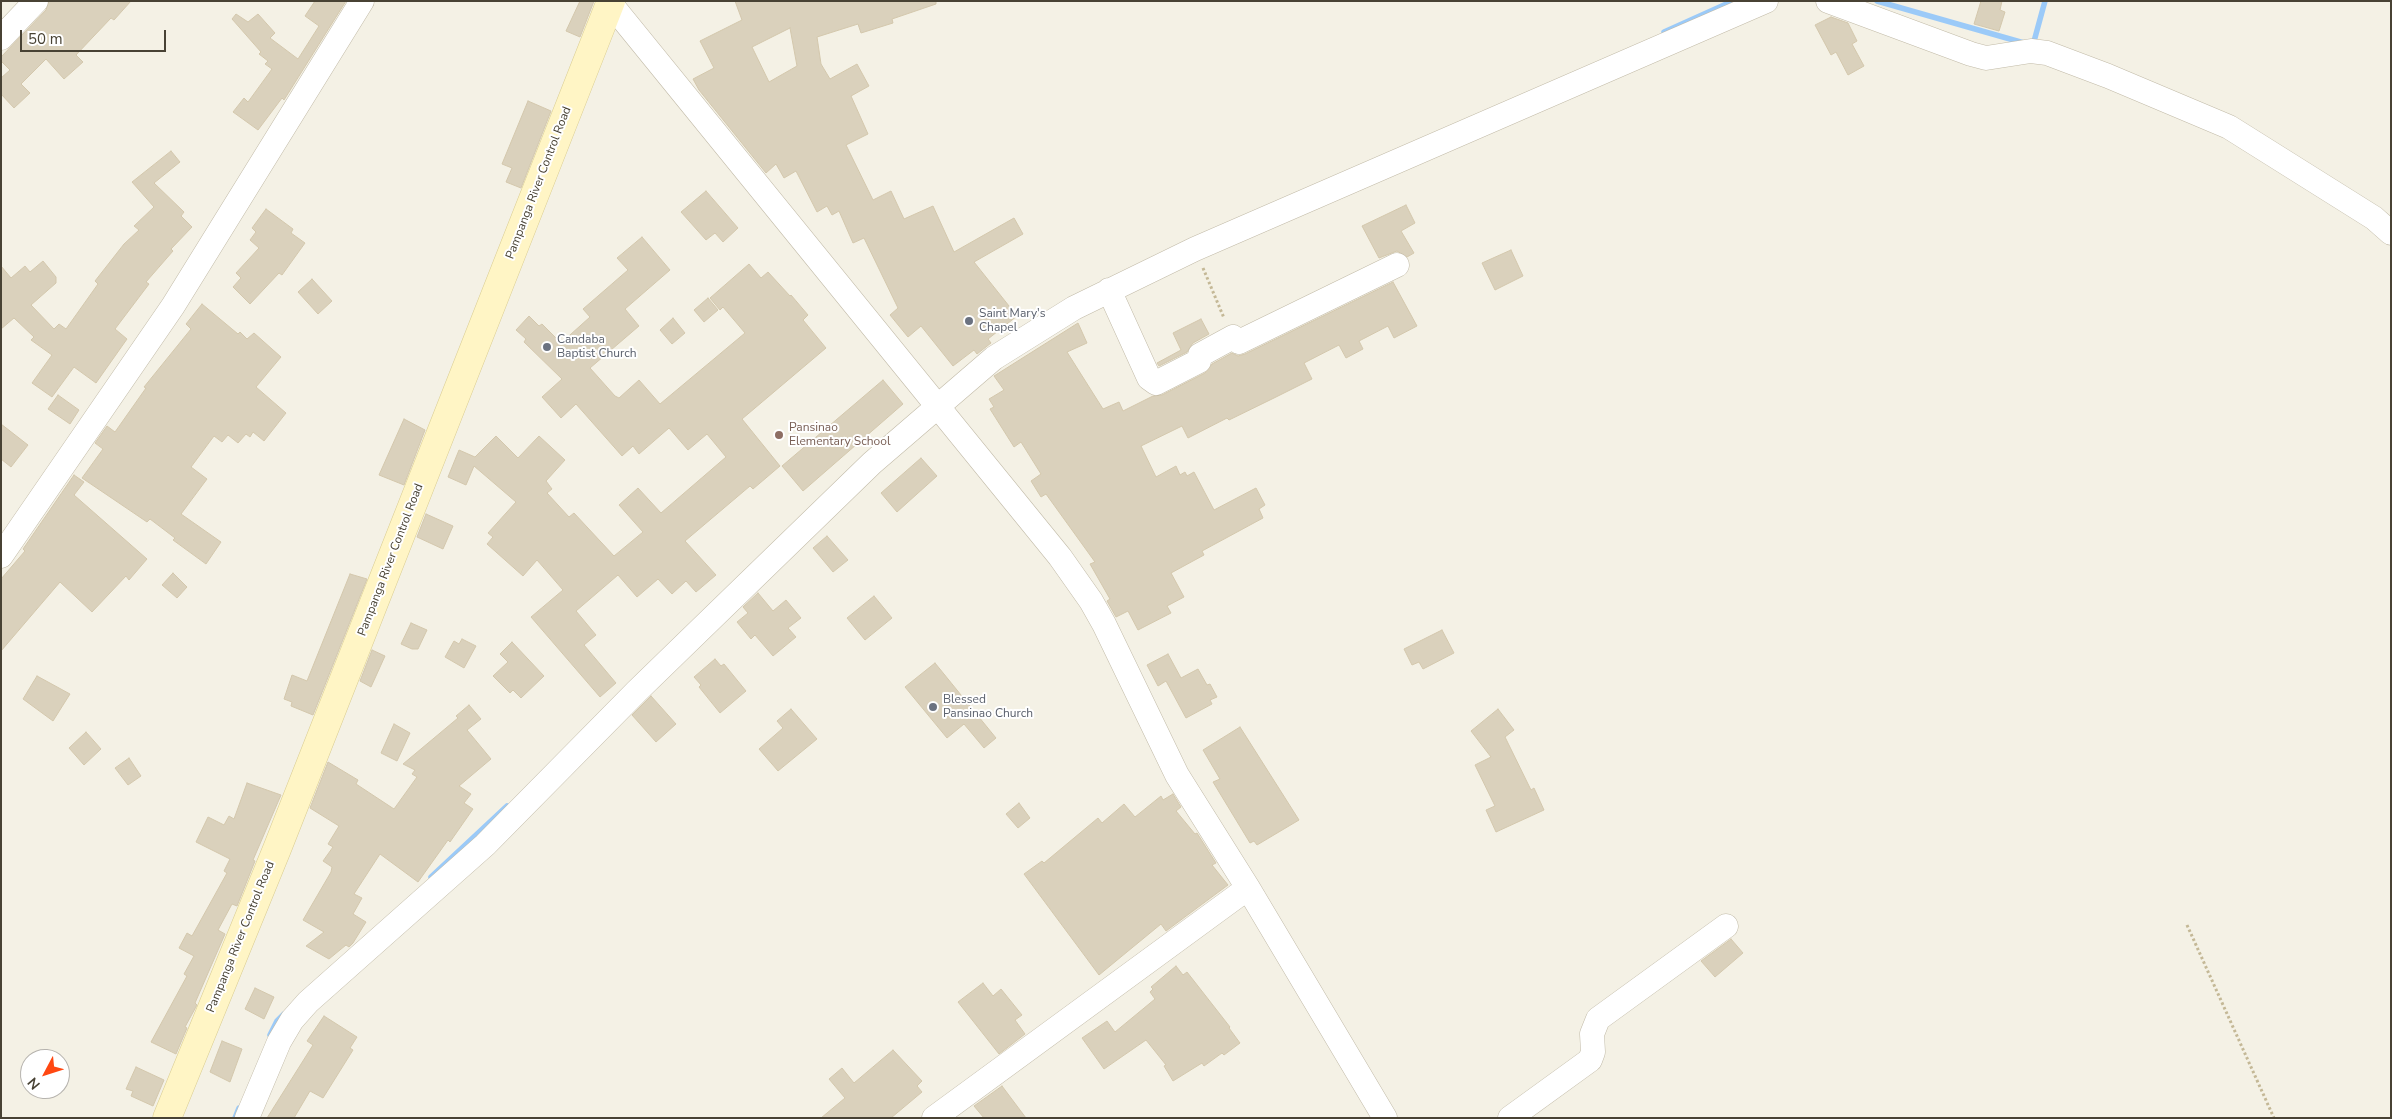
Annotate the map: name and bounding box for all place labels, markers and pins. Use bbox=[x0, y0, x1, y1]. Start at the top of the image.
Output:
place label: Saint Mary's Chapel bbox=[979, 307, 1045, 335]
marker: Saint Mary's Chapel bbox=[963, 315, 975, 327]
place label: Candaba Baptist Church bbox=[557, 333, 637, 361]
marker: Candaba Baptist Church bbox=[541, 341, 553, 353]
place label: Pansinao Elementary School bbox=[789, 421, 890, 449]
marker: Pansinao Elementary School bbox=[773, 429, 785, 441]
place label: Blessed Pansinao Church bbox=[943, 693, 1033, 721]
marker: Blessed Pansinao Church bbox=[927, 701, 939, 713]

